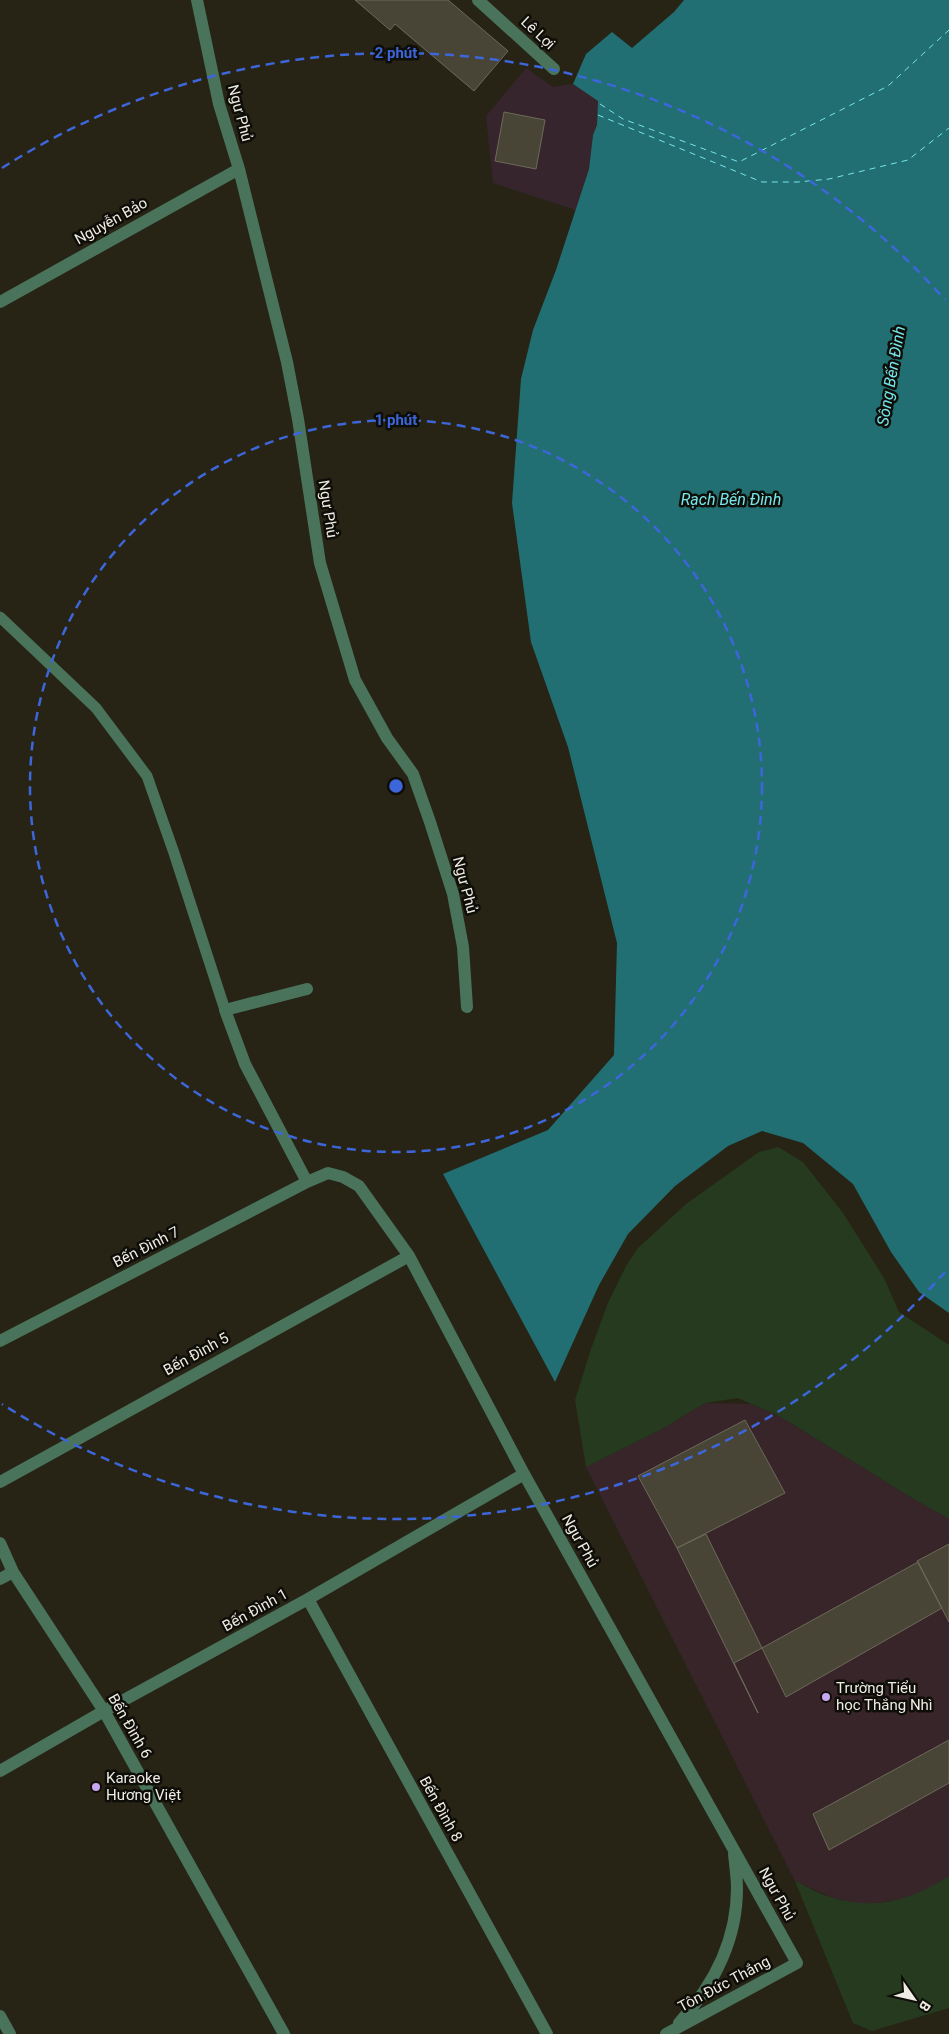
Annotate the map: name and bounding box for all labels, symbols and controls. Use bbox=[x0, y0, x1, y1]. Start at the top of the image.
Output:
street label: Lê Lợi bbox=[517, 13, 559, 53]
text: 2 phút bbox=[375, 44, 417, 62]
street label: Ngư Phủ bbox=[224, 83, 256, 143]
street label: Nguyễn Bảo bbox=[71, 194, 151, 248]
water label: Sông Bến Đình bbox=[873, 325, 909, 427]
text: 1 phút bbox=[375, 411, 417, 429]
street label: Ngư Phủ bbox=[315, 479, 341, 539]
water label: Rạch Bến Đình bbox=[681, 490, 781, 509]
centre of rings bbox=[387, 777, 405, 795]
street label: Ngư Phủ bbox=[449, 855, 481, 915]
street label: Bến Đình 7 bbox=[110, 1223, 182, 1271]
street label: Bến Đình 5 bbox=[160, 1329, 232, 1379]
street label: Ngư Phủ bbox=[558, 1511, 602, 1571]
street label: Bến Đình 1 bbox=[219, 1585, 291, 1635]
place label: Trường Tiểu học Thắng Nhì bbox=[836, 1679, 933, 1714]
street label: Bến Đình 6 bbox=[104, 1690, 156, 1762]
marker: Trường Tiểu học Thắng Nhì bbox=[820, 1691, 832, 1703]
place label: Karaoke Hương Việt bbox=[106, 1769, 181, 1804]
street label: Bến Đình 8 bbox=[416, 1773, 466, 1845]
marker: Karaoke Hương Việt bbox=[90, 1781, 102, 1793]
street label: Ngư Phủ bbox=[755, 1864, 799, 1924]
street label: Tôn Đức Thắng bbox=[675, 1952, 773, 2016]
north arrow bbox=[889, 1974, 939, 2024]
text: B bbox=[916, 1998, 934, 2014]

